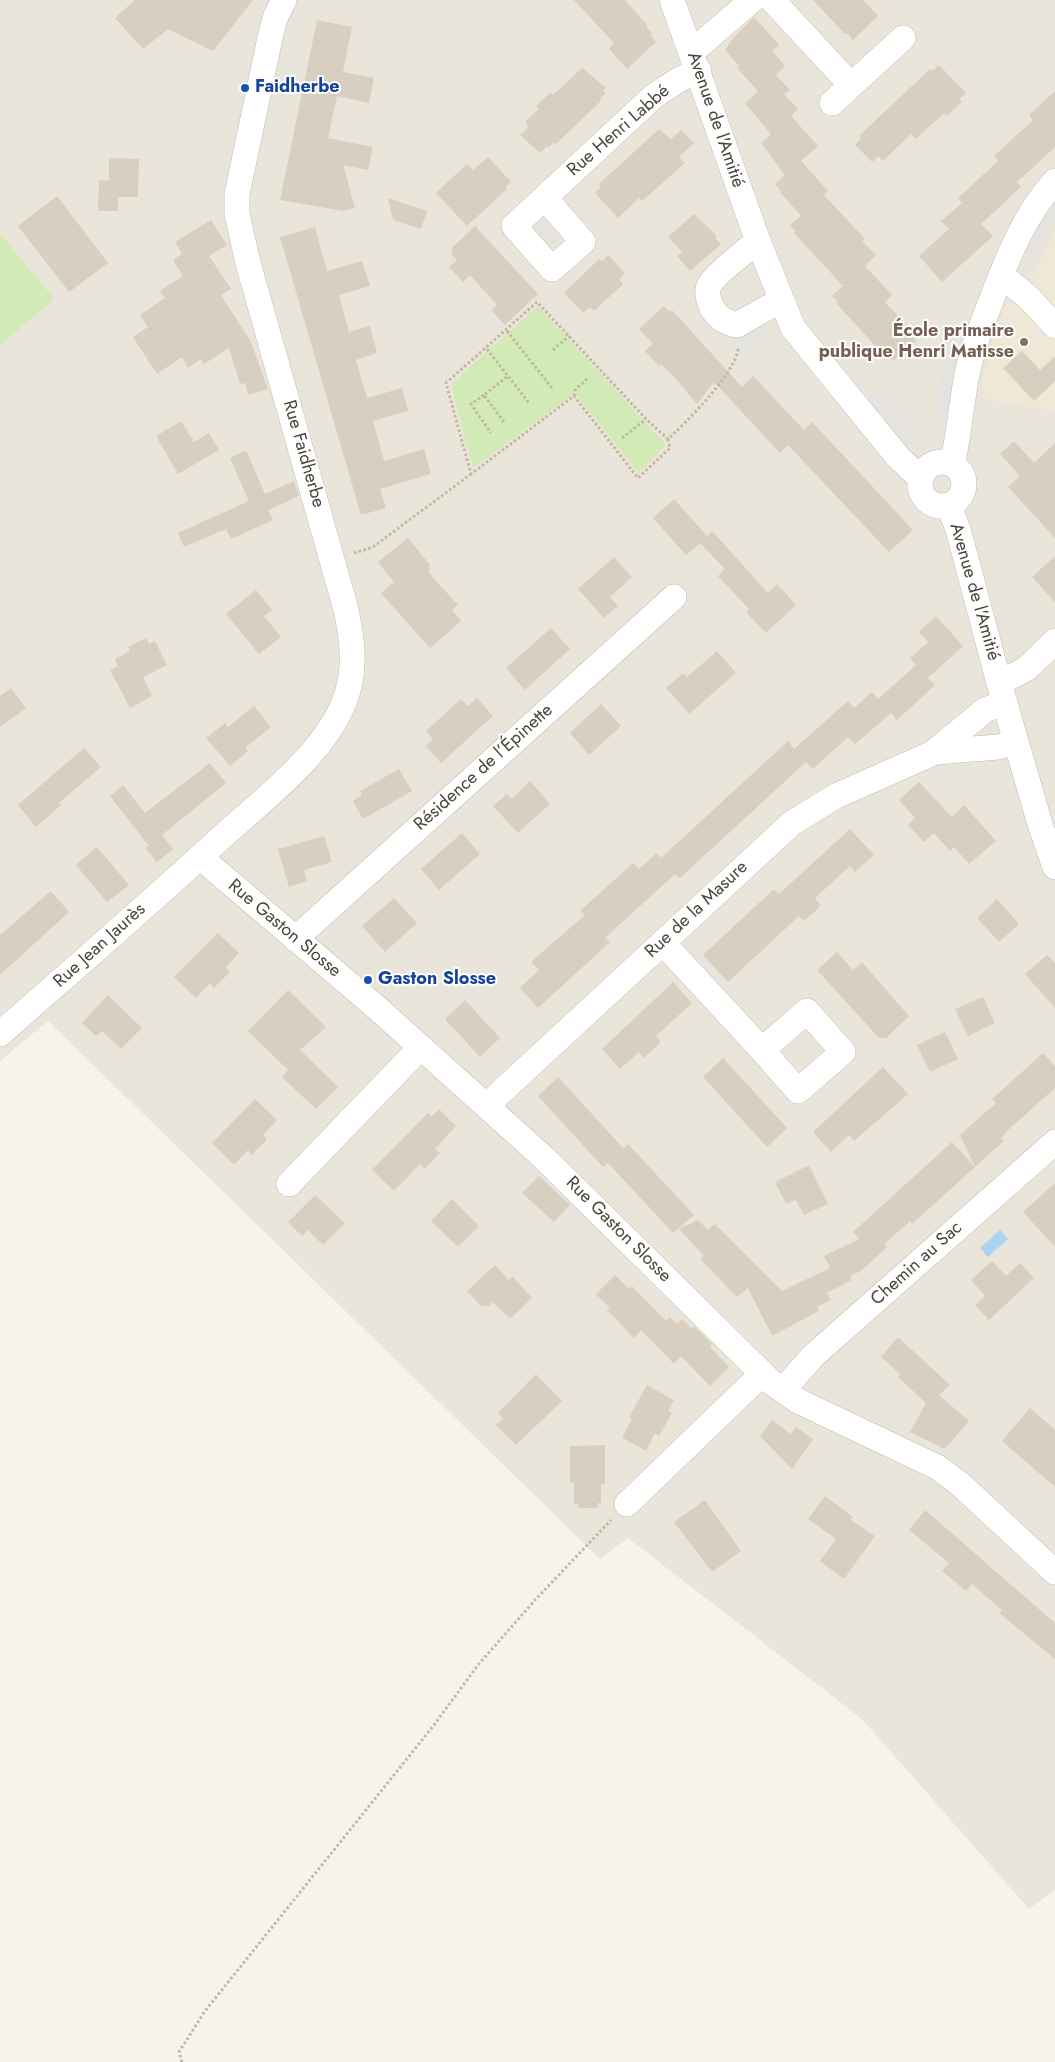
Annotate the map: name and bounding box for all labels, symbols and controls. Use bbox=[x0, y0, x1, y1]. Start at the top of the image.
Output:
street label: Avenue de l'Amitié bbox=[682, 49, 748, 191]
place label: Faidherbe bbox=[255, 77, 340, 99]
street label: Rue Henri Labbé bbox=[563, 81, 675, 181]
marker: Faidherbe bbox=[239, 82, 251, 94]
place label: École primaire publique Henri Matisse bbox=[819, 321, 1014, 364]
marker: École primaire publique Henri Matisse bbox=[1018, 336, 1030, 348]
street label: Rue Faidherbe bbox=[277, 398, 329, 510]
street label: Avenue de l'Amitié bbox=[944, 521, 1004, 663]
street label: Résidence de l’Épinette bbox=[410, 700, 558, 836]
street label: Rue de la Masure bbox=[641, 857, 753, 963]
street label: Rue Gaston Slosse bbox=[223, 876, 345, 982]
street label: Rue Jean Jaurès bbox=[50, 899, 150, 993]
place label: Gaston Slosse bbox=[378, 969, 496, 991]
marker: Gaston Slosse bbox=[362, 974, 374, 986]
street label: Rue Gaston Slosse bbox=[561, 1173, 675, 1287]
street label: Chemin au Sac bbox=[867, 1217, 967, 1311]

